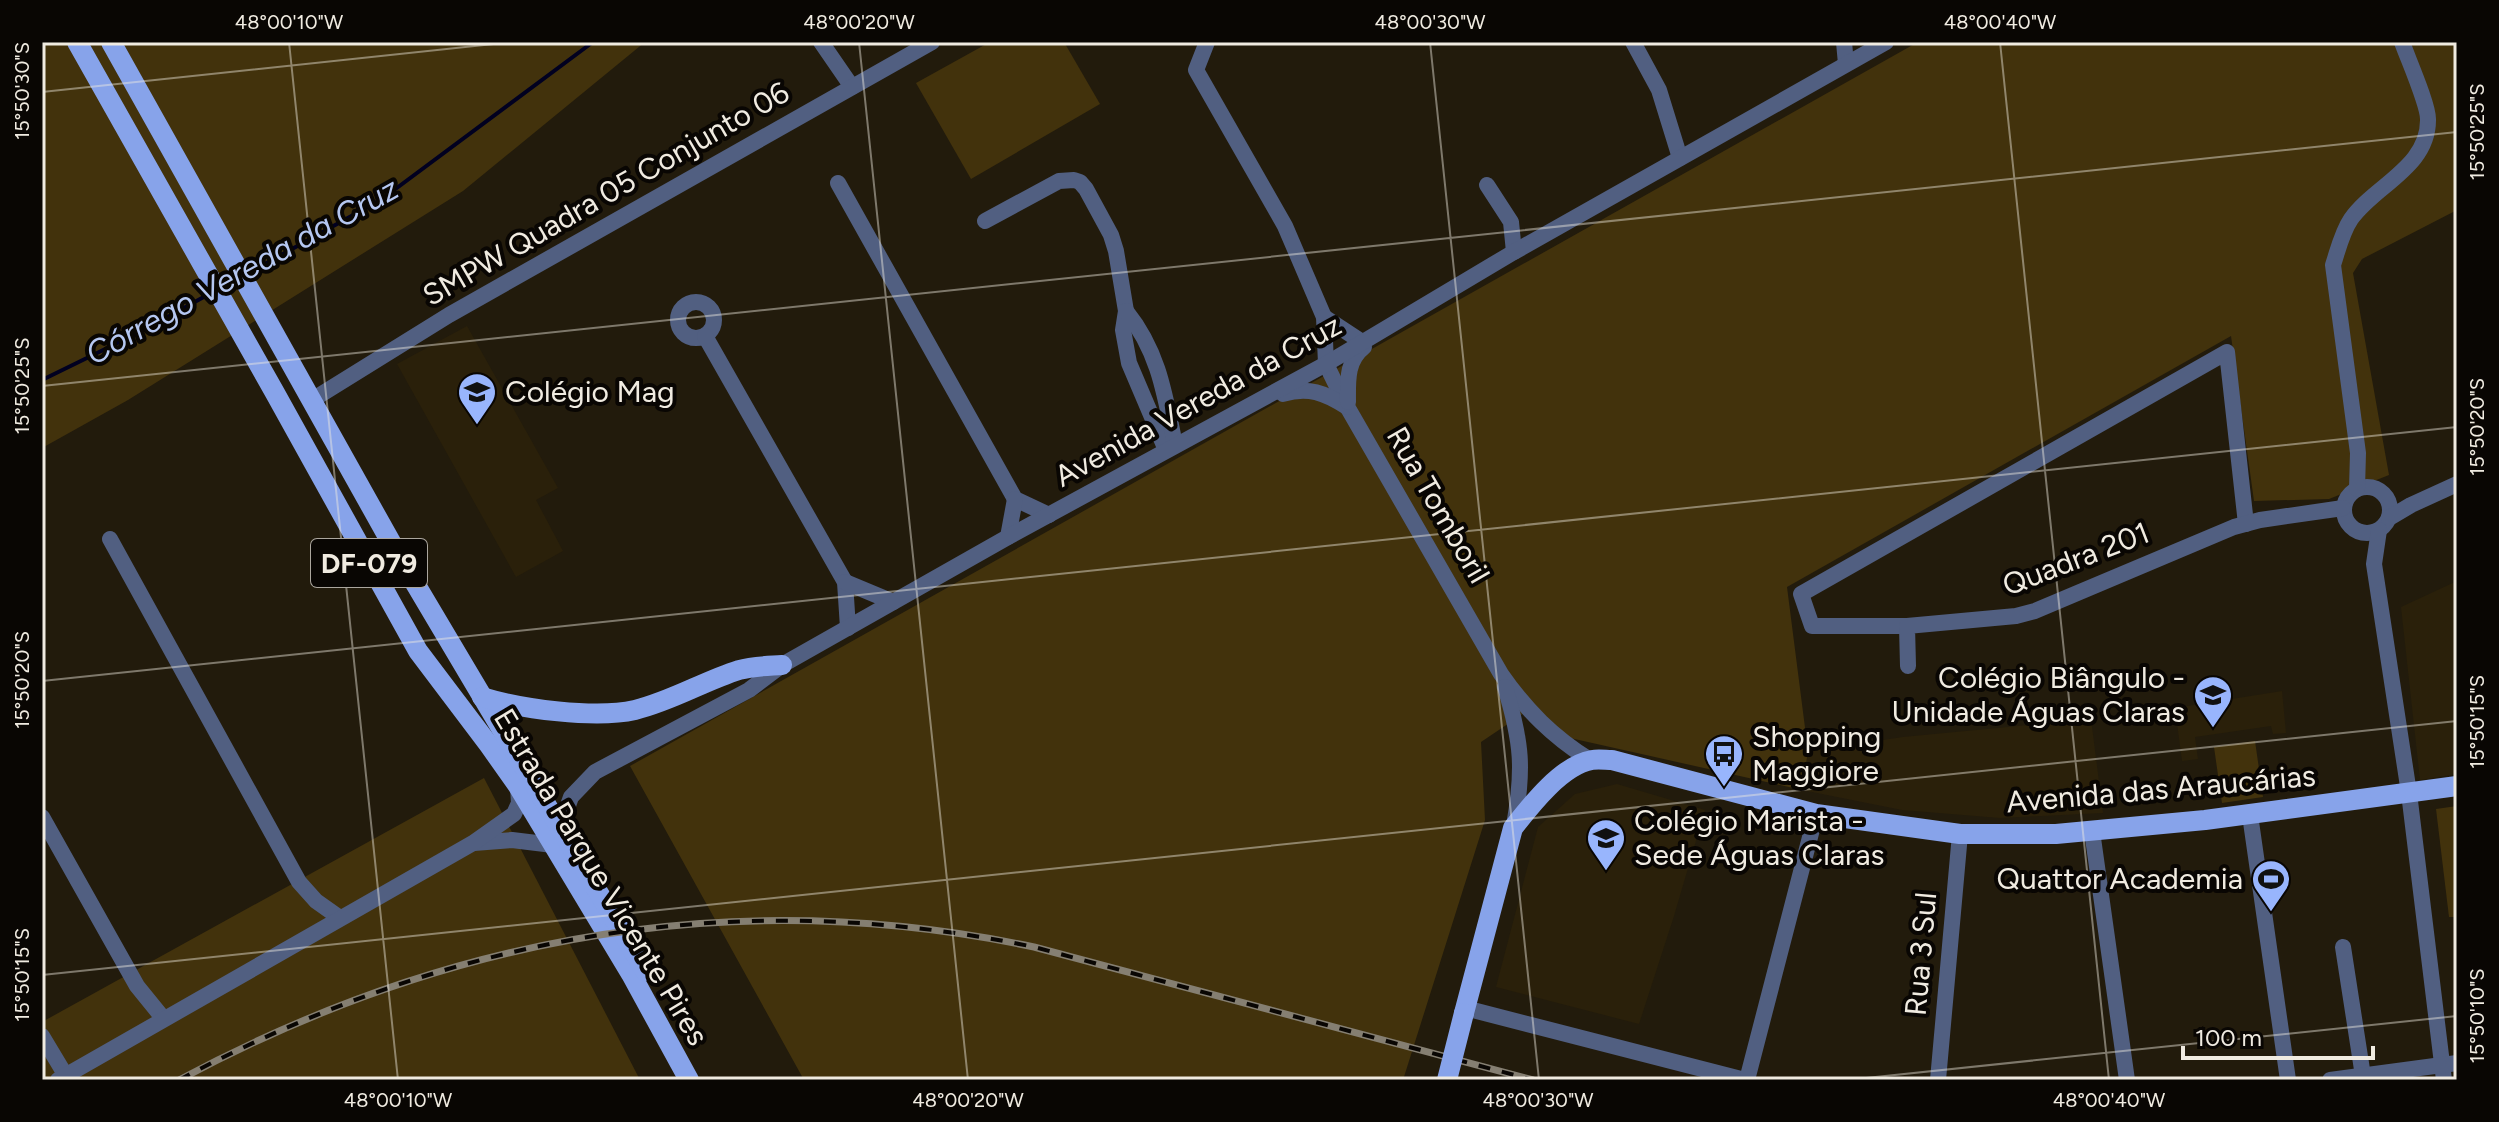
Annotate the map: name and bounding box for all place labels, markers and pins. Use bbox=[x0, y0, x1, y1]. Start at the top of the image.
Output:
school or university icon: Colégio Mag bbox=[456, 371, 498, 426]
place label: Colégio Mag bbox=[505, 373, 675, 410]
place label: Colégio Biângulo - Unidade Águas Claras bbox=[1892, 659, 2185, 730]
school or university icon: Colégio Biângulo - Unidade Águas Claras bbox=[2192, 674, 2234, 729]
place label: Shopping Maggiore bbox=[1752, 718, 1881, 789]
bus stop icon: Shopping Maggiore bbox=[1703, 733, 1745, 788]
place label: Colégio Marista - Sede Águas Claras bbox=[1634, 802, 1884, 873]
school or university icon: Colégio Marista - Sede Águas Claras bbox=[1585, 817, 1627, 872]
sports icon: Quattor Academia bbox=[2250, 858, 2292, 913]
place label: Quattor Academia bbox=[1997, 860, 2243, 897]

